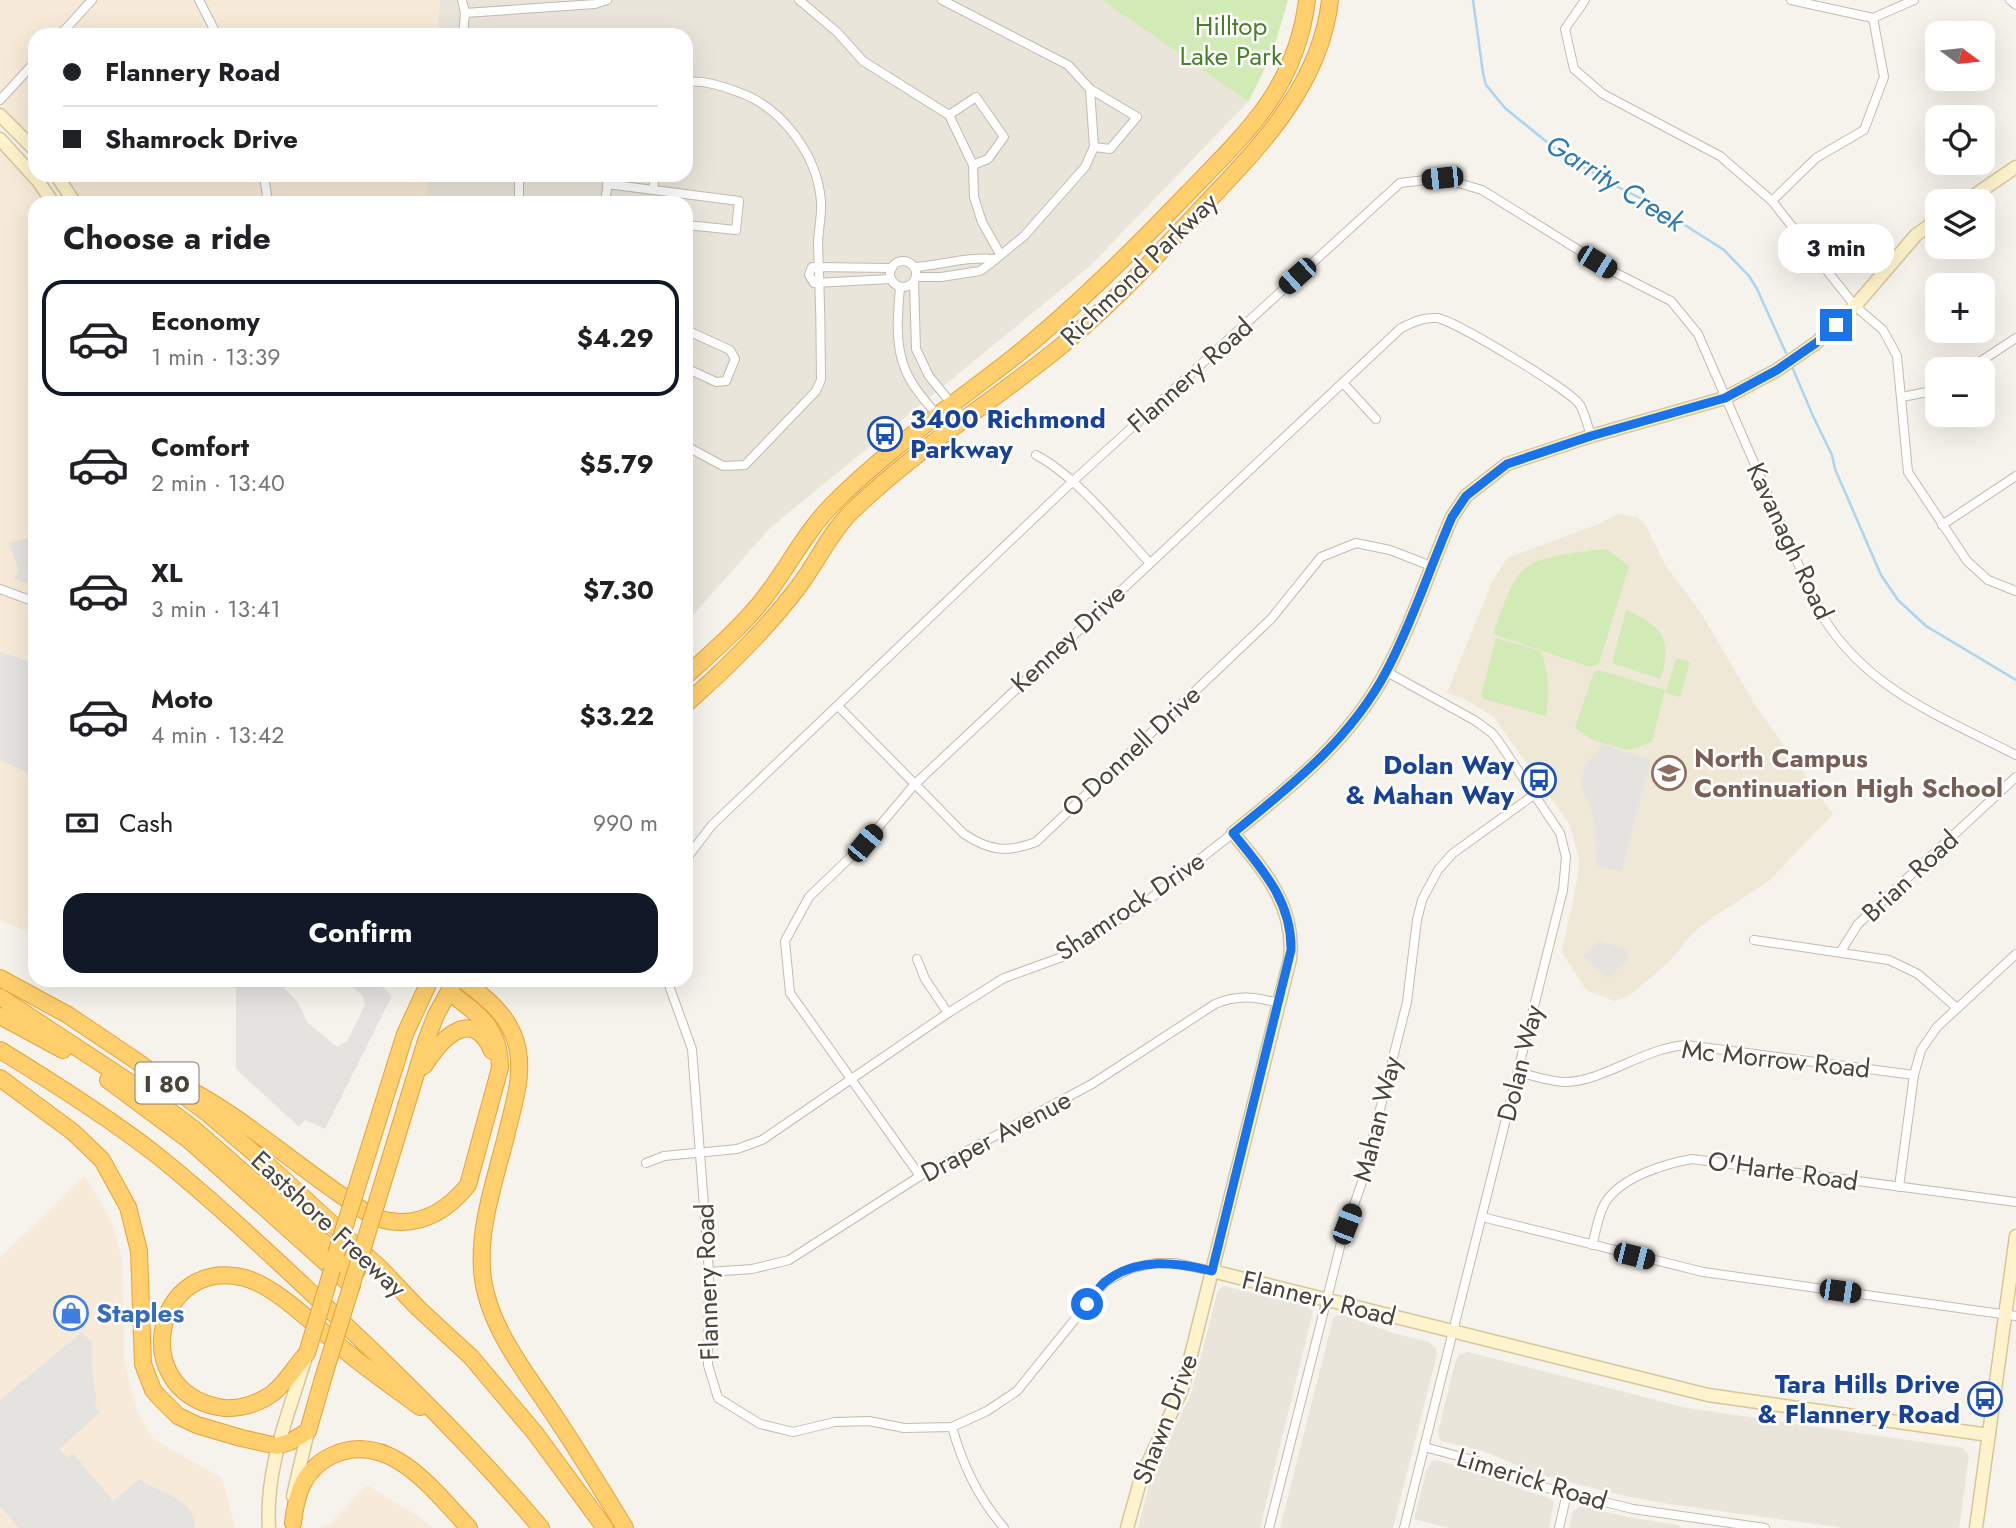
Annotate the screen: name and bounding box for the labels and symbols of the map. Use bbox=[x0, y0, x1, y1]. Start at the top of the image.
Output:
park label: Hilltop Lake Park bbox=[1180, 7, 1283, 75]
north arrow bbox=[1925, 21, 1995, 91]
water label: Garrity Creek bbox=[1538, 124, 1693, 242]
car bbox=[1421, 165, 1464, 191]
street label: Richmond Parkway bbox=[1052, 183, 1227, 354]
callout: 3 min bbox=[1778, 224, 1894, 272]
car bbox=[1574, 242, 1621, 282]
car bbox=[1275, 254, 1320, 298]
street label: Flannery Road bbox=[1119, 308, 1261, 442]
route end bbox=[1820, 309, 1852, 341]
place label: 3400 Richmond Parkway bbox=[910, 400, 1106, 468]
bus stop icon: 3400 Richmond Parkway bbox=[866, 415, 904, 453]
street label: Kavanagh Road bbox=[1737, 456, 1843, 626]
street label: Kenney Drive bbox=[1002, 575, 1134, 701]
street label: O Donnell Drive bbox=[1053, 676, 1209, 826]
place label: North Campus Continuation High School bbox=[1694, 739, 2003, 807]
place label: Dolan Way & Mahan Way bbox=[1345, 746, 1514, 814]
school or university icon: North Campus Continuation High School bbox=[1650, 754, 1688, 792]
bus stop icon: Dolan Way & Mahan Way bbox=[1520, 761, 1558, 799]
car bbox=[844, 820, 887, 866]
street label: Brian Road bbox=[1853, 821, 1967, 931]
street label: Shamrock Drive bbox=[1048, 842, 1212, 970]
street label: Dolan Way bbox=[1487, 1000, 1553, 1125]
street label: Mc Morrow Road bbox=[1680, 1030, 1872, 1088]
street label: Mahan Way bbox=[1343, 1052, 1411, 1186]
road number: I 80 bbox=[136, 1063, 198, 1104]
street label: Draper Avenue bbox=[914, 1080, 1078, 1192]
street label: Eastshore Freeway bbox=[243, 1142, 416, 1307]
street label: O'Harte Road bbox=[1705, 1142, 1861, 1200]
car bbox=[1330, 1201, 1365, 1247]
street label: Flannery Road bbox=[685, 1203, 729, 1361]
car bbox=[1612, 1241, 1657, 1271]
street label: Flannery Road bbox=[1238, 1261, 1400, 1335]
car bbox=[1818, 1278, 1863, 1304]
route start bbox=[1071, 1288, 1103, 1320]
shop icon: Staples bbox=[52, 1294, 90, 1332]
place label: Staples bbox=[96, 1294, 184, 1332]
street label: Shawn Drive bbox=[1123, 1348, 1207, 1490]
place label: Tara Hills Drive & Flannery Road bbox=[1757, 1365, 1960, 1433]
bus stop icon: Tara Hills Drive & Flannery Road bbox=[1966, 1380, 2004, 1418]
street label: Limerick Road bbox=[1452, 1438, 1612, 1520]

